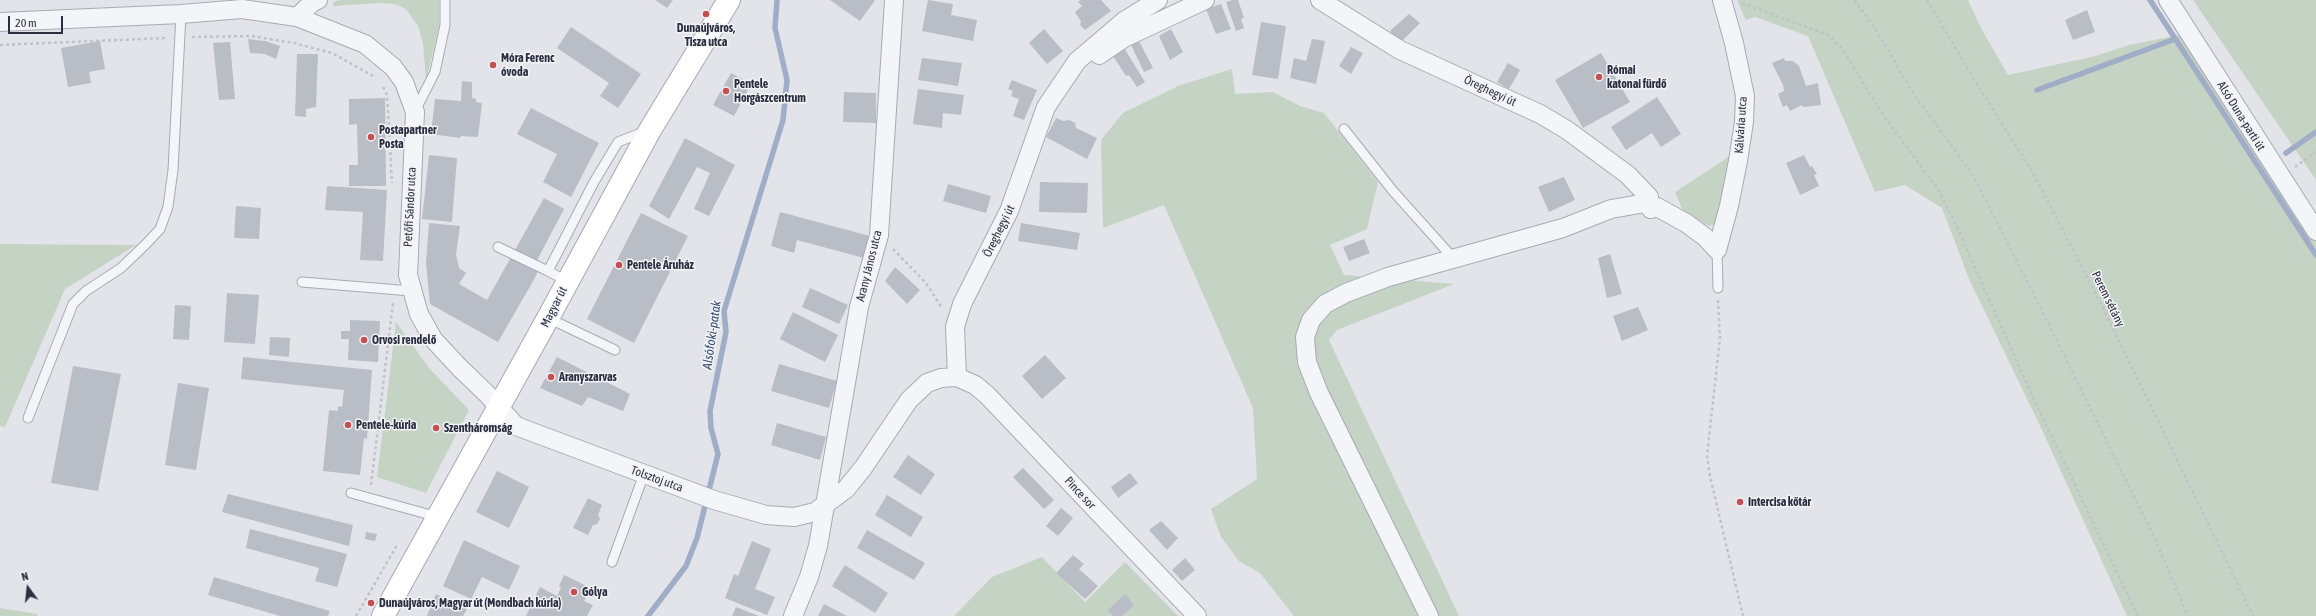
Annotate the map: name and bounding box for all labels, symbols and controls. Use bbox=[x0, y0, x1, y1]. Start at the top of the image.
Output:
scale bar bbox=[10, 8, 65, 34]
marker: Dunaújváros, Tisza utca bbox=[701, 9, 711, 19]
text: 20 m bbox=[15, 16, 37, 30]
place label: Dunaújváros, Tisza utca bbox=[677, 21, 735, 49]
place label: Móra Ferenc óvoda bbox=[501, 51, 554, 79]
marker: Móra Ferenc óvoda bbox=[488, 60, 498, 70]
place label: Római katonai fürdő bbox=[1607, 63, 1667, 91]
marker: Római katonai fürdő bbox=[1594, 72, 1604, 82]
street label: Öreghegyi út bbox=[1461, 73, 1519, 109]
place label: Pentele Horgászcentrum bbox=[734, 77, 806, 105]
street label: Alsó Duna-parti út bbox=[2214, 79, 2268, 153]
marker: Pentele Horgászcentrum bbox=[721, 86, 731, 96]
street label: Kálvária utca bbox=[1732, 96, 1750, 154]
place label: Postapartner Posta bbox=[379, 123, 437, 151]
marker: Postapartner Posta bbox=[366, 132, 376, 142]
street label: Petőfi Sándor utca bbox=[401, 167, 419, 247]
street label: Öreghegyi út bbox=[980, 203, 1018, 259]
street label: Arany János utca bbox=[853, 229, 885, 303]
place label: Pentele Áruház bbox=[627, 258, 694, 272]
marker: Pentele Áruház bbox=[614, 260, 624, 270]
street label: Perem sétány bbox=[2088, 269, 2128, 329]
street label: Magyar út bbox=[538, 284, 570, 330]
water label: Alsófoki-patak bbox=[699, 300, 725, 370]
place label: Orvosi rendelő bbox=[372, 333, 436, 347]
marker: Orvosi rendelő bbox=[359, 335, 369, 345]
place label: Aranyszarvas bbox=[559, 370, 617, 384]
marker: Aranyszarvas bbox=[546, 372, 556, 382]
place label: Pentele-kúria bbox=[356, 418, 416, 432]
marker: Pentele-kúria bbox=[343, 420, 353, 430]
place label: Szentháromság bbox=[444, 421, 512, 435]
marker: Szentháromság bbox=[431, 423, 441, 433]
street label: Tolsztoj utca bbox=[629, 463, 685, 495]
street label: Pince sor bbox=[1061, 474, 1099, 512]
place label: Intercisa kőtár bbox=[1748, 495, 1811, 509]
marker: Intercisa kőtár bbox=[1735, 497, 1745, 507]
north arrow bbox=[8, 568, 48, 608]
text: N bbox=[20, 570, 30, 583]
place label: Gólya bbox=[582, 585, 607, 599]
marker: Gólya bbox=[569, 587, 579, 597]
place label: Dunaújváros, Magyar út (Mondbach kúria) bbox=[379, 596, 561, 610]
marker: Dunaújváros, Magyar út (Mondbach kúria) bbox=[366, 598, 376, 608]

